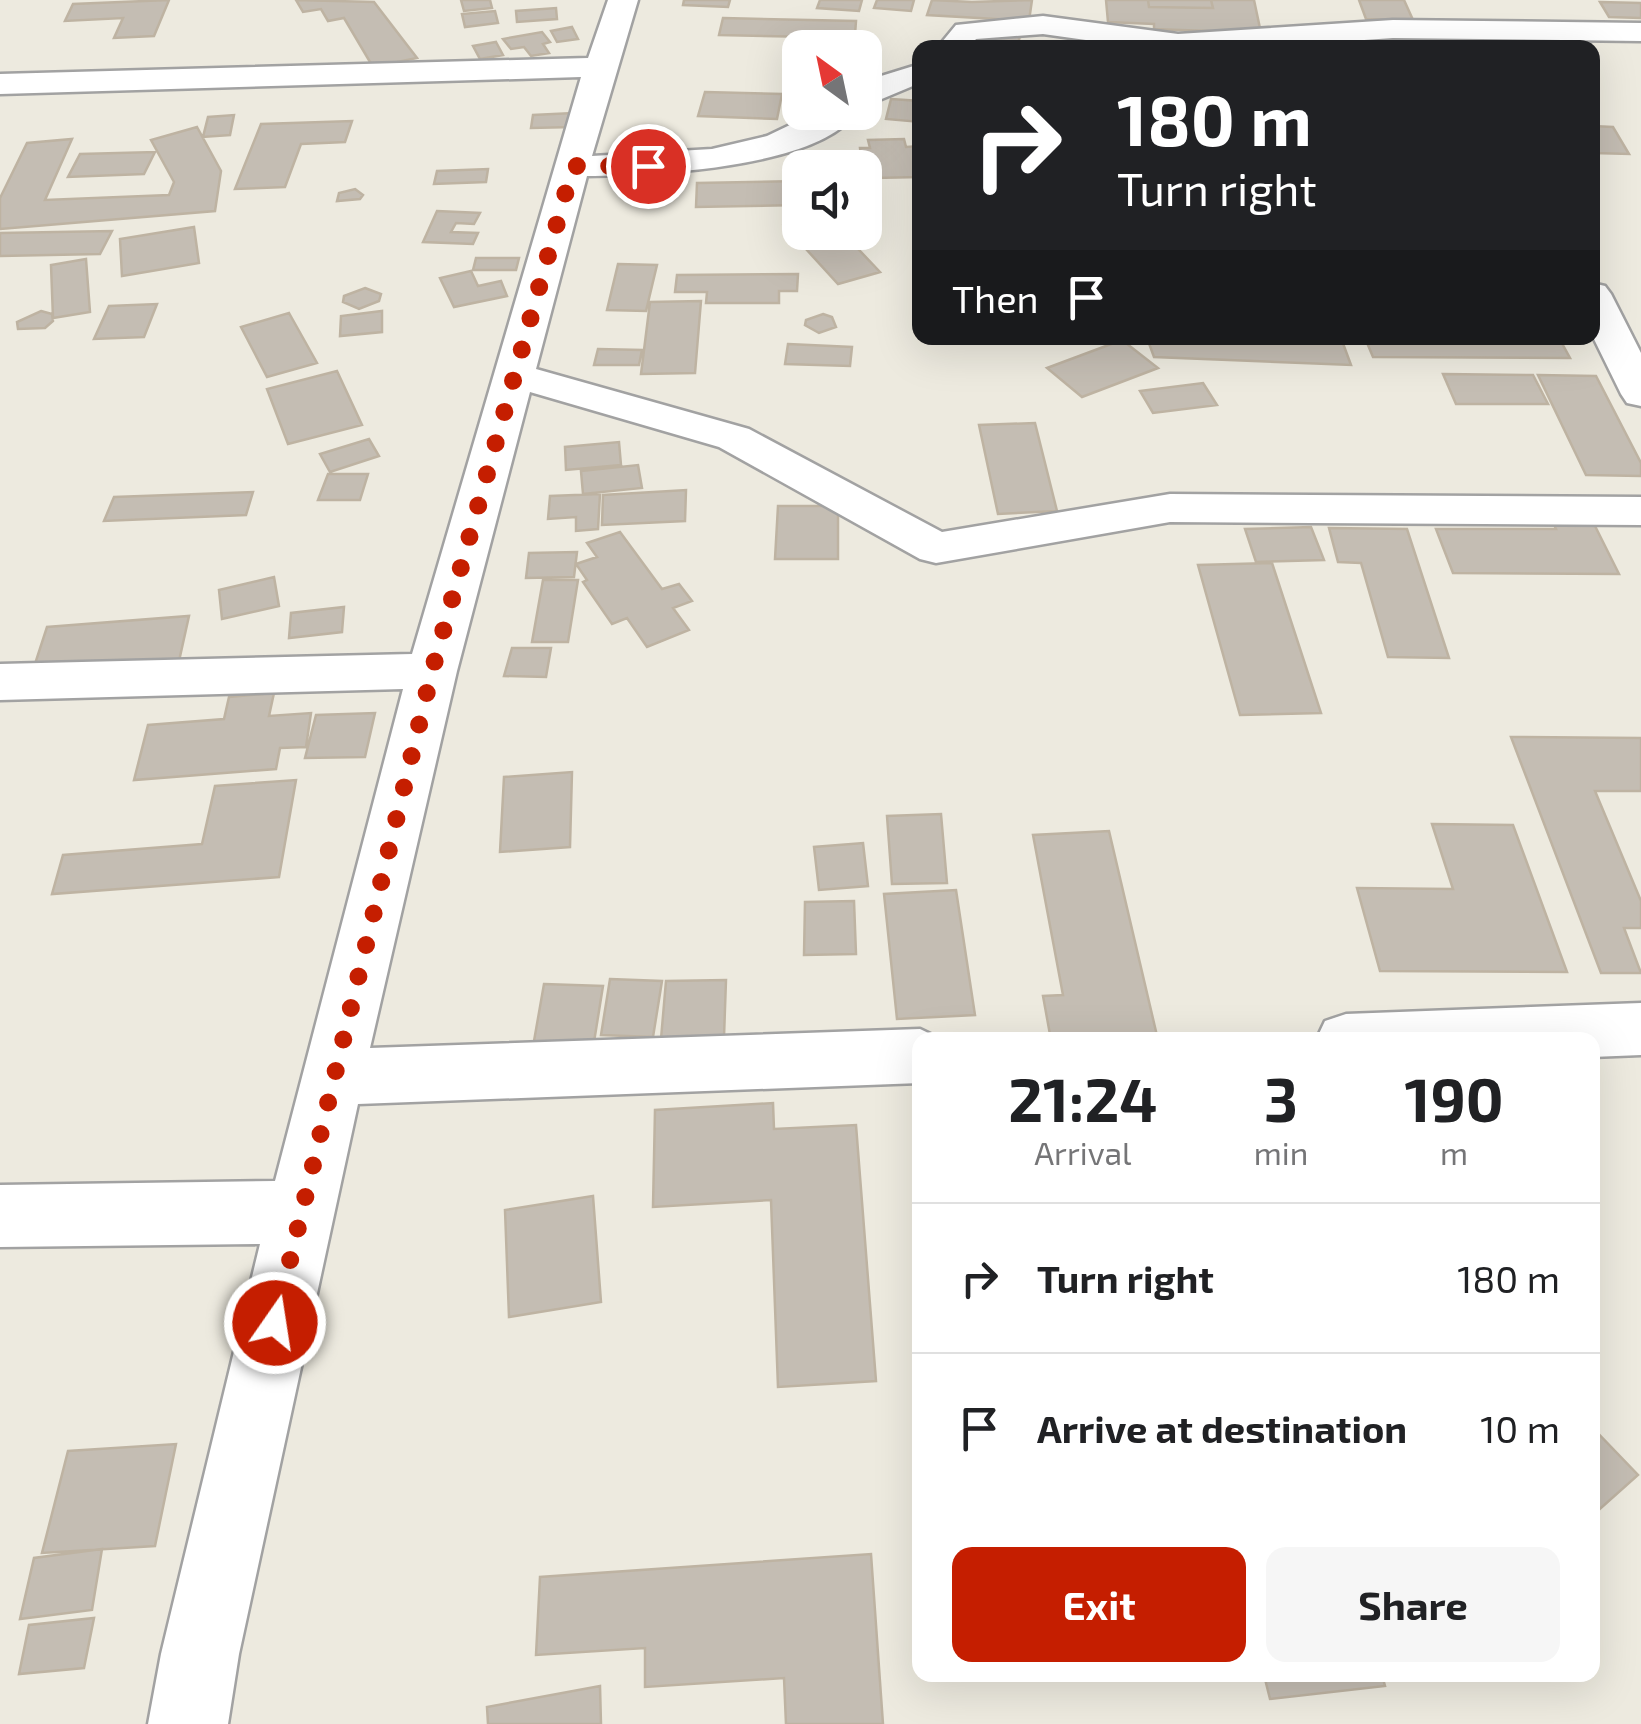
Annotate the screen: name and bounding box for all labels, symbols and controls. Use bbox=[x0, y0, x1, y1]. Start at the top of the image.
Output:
north arrow bbox=[782, 30, 882, 130]
map controls bbox=[782, 30, 882, 250]
text: 180 m bbox=[1117, 76, 1312, 160]
icon: right bbox=[952, 80, 1082, 210]
pin bbox=[606, 124, 691, 209]
icon: arrive bbox=[621, 139, 676, 194]
button: sound bbox=[782, 150, 882, 250]
text: Turn right bbox=[1117, 161, 1317, 215]
icon: arrive bbox=[1059, 270, 1114, 325]
text: Then bbox=[952, 275, 1039, 321]
text: 21:24 bbox=[1008, 1062, 1158, 1134]
text: 3 bbox=[1264, 1062, 1298, 1134]
text: 190 bbox=[1405, 1062, 1504, 1134]
text: Arrival bbox=[1034, 1133, 1132, 1171]
text: min bbox=[1254, 1133, 1308, 1171]
text: m bbox=[1440, 1133, 1468, 1171]
icon: right bbox=[952, 1251, 1007, 1306]
text: Turn right bbox=[1037, 1255, 1214, 1301]
text: 180 m bbox=[1457, 1255, 1560, 1301]
position arrow bbox=[223, 1271, 327, 1375]
icon: arrive bbox=[952, 1401, 1007, 1456]
text: Arrive at destination bbox=[1037, 1405, 1407, 1451]
text: 10 m bbox=[1480, 1405, 1560, 1451]
button: Exit bbox=[952, 1547, 1246, 1662]
button: Share bbox=[1266, 1547, 1560, 1662]

